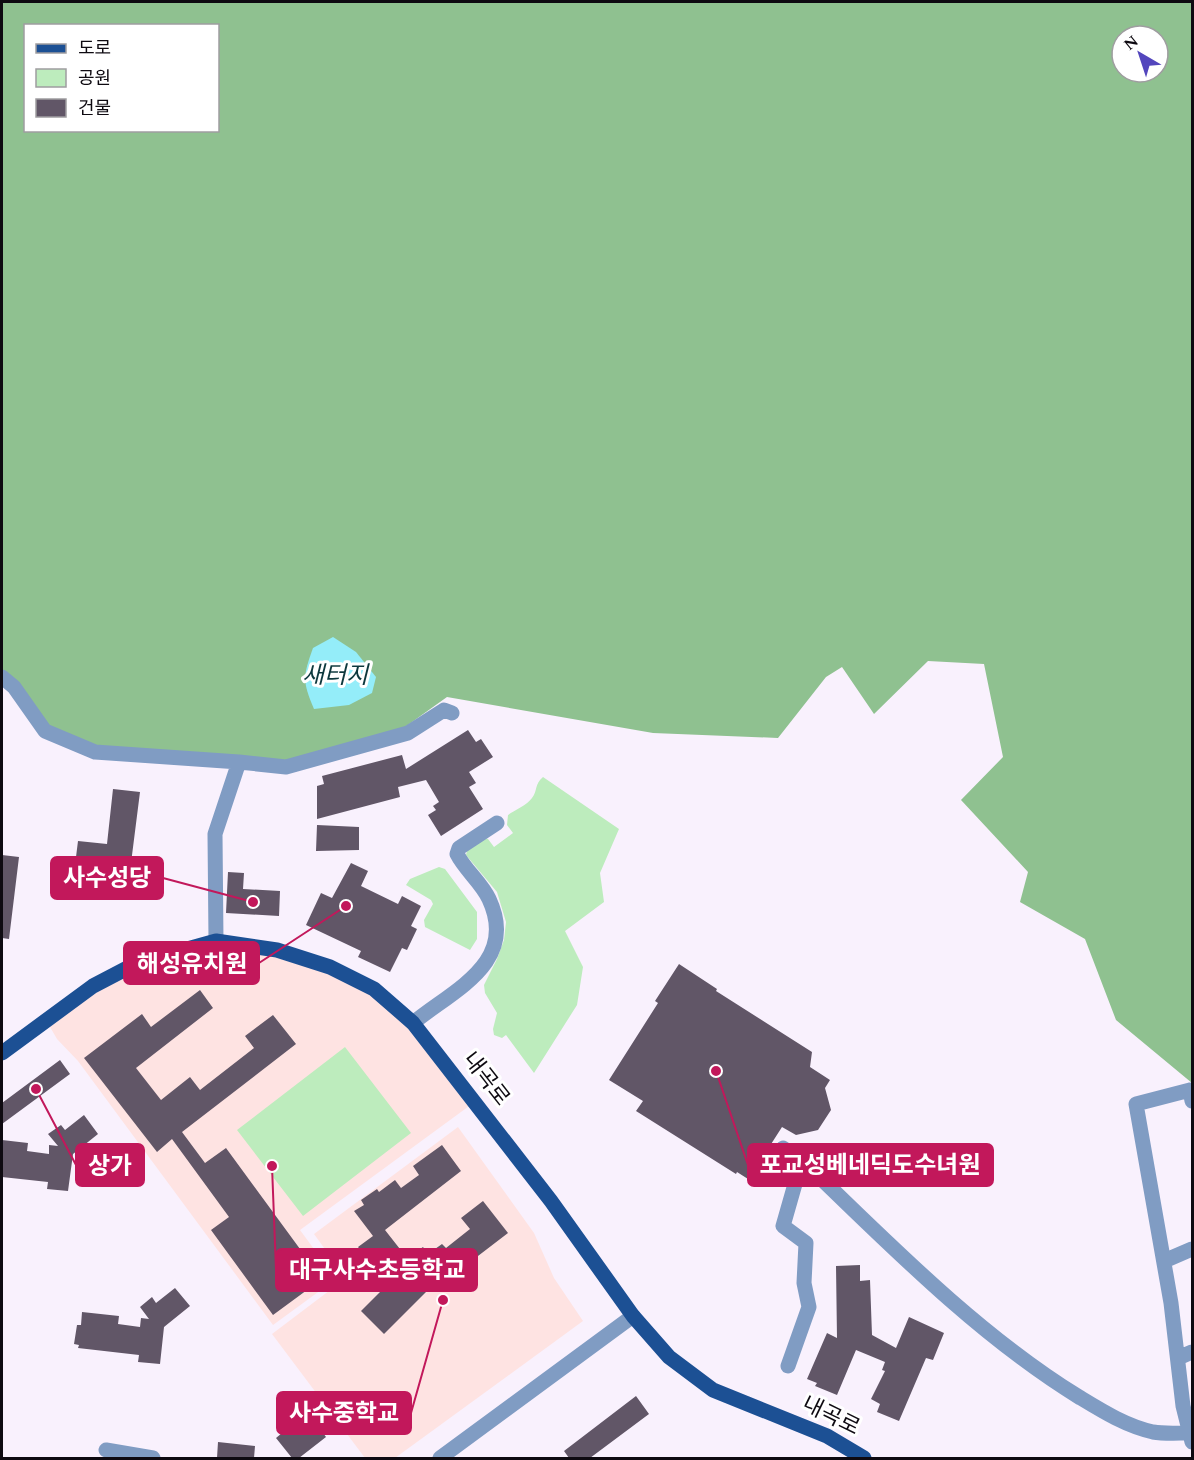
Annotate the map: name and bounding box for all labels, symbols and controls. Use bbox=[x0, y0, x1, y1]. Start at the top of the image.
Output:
legend bbox=[24, 24, 219, 132]
north arrow bbox=[1110, 24, 1170, 84]
text: N bbox=[1119, 30, 1144, 57]
text: 도로 bbox=[78, 35, 111, 62]
text: 공원 bbox=[78, 65, 111, 92]
text: 건물 bbox=[78, 95, 111, 122]
water label: 새터지 bbox=[302, 658, 370, 694]
callout: 사수성당 bbox=[51, 857, 163, 899]
text: 사수성당 bbox=[63, 861, 151, 897]
callout: 해성유치원 bbox=[124, 942, 259, 984]
text: 해성유치원 bbox=[137, 947, 247, 983]
street label: 내곡로 bbox=[454, 1045, 518, 1113]
callout: 상가 bbox=[76, 1144, 144, 1186]
callout: 포교성베네딕도수녀원 bbox=[748, 1144, 993, 1186]
text: 포교성베네딕도수녀원 bbox=[760, 1148, 980, 1184]
text: 상가 bbox=[88, 1149, 132, 1185]
callout: 대구사수초등학교 bbox=[276, 1249, 477, 1291]
text: 대구사수초등학교 bbox=[289, 1253, 465, 1289]
street label: 내곡로 bbox=[796, 1388, 866, 1444]
callout: 사수중학교 bbox=[277, 1392, 411, 1434]
text: 사수중학교 bbox=[289, 1396, 399, 1432]

